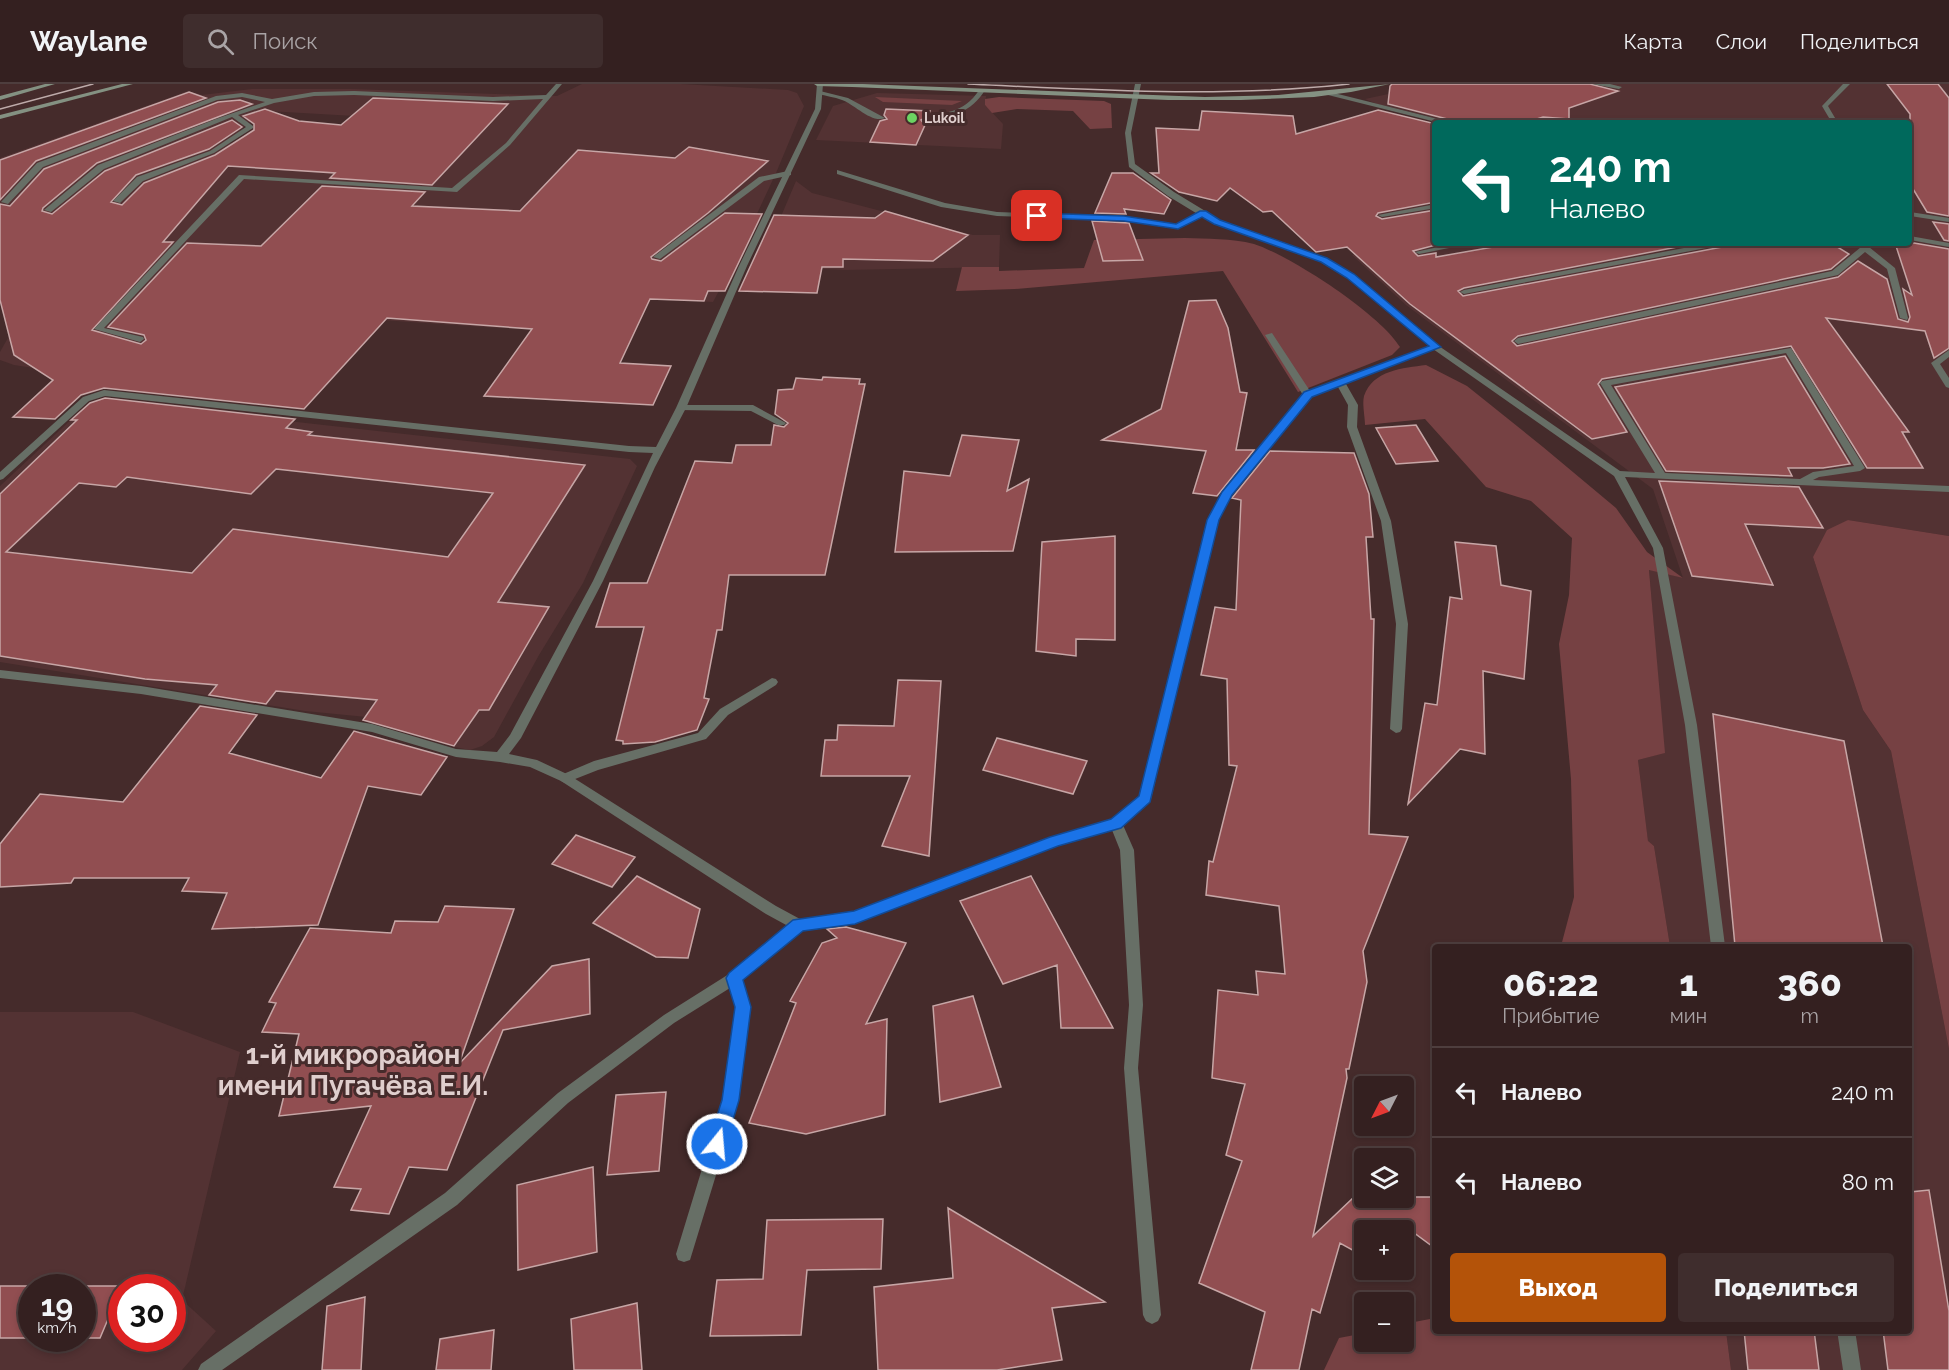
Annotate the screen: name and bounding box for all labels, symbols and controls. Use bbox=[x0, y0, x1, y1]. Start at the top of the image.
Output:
search box bbox=[183, 14, 603, 68]
text: Waylane bbox=[30, 25, 147, 58]
icon: search bbox=[204, 25, 237, 58]
text: Поиск bbox=[252, 28, 318, 54]
text: Карта bbox=[1624, 29, 1683, 54]
text: Слои bbox=[1716, 29, 1767, 54]
text: Поделиться bbox=[1800, 29, 1919, 54]
place label: Lukoil bbox=[924, 110, 965, 126]
marker: Lukoil bbox=[905, 111, 919, 125]
text: 240 m bbox=[1549, 143, 1672, 192]
icon: left bbox=[1450, 144, 1528, 222]
pin bbox=[1011, 190, 1062, 241]
text: Налево bbox=[1549, 193, 1645, 224]
icon: arrive bbox=[1020, 199, 1053, 232]
text: 06:22 bbox=[1503, 962, 1599, 1004]
text: 1 bbox=[1679, 962, 1698, 1004]
text: 360 bbox=[1777, 962, 1842, 1004]
text: Прибытие bbox=[1502, 1004, 1600, 1028]
text: мин bbox=[1670, 1004, 1707, 1028]
text: m bbox=[1800, 1004, 1819, 1028]
district label: 1-й микрорайон имени Пугачёва Е.И. bbox=[218, 1039, 488, 1101]
north arrow bbox=[1354, 1076, 1414, 1136]
map controls bbox=[1354, 1076, 1414, 1352]
icon: left bbox=[1450, 1076, 1483, 1109]
text: Налево bbox=[1501, 1079, 1582, 1105]
text: 240 m bbox=[1831, 1079, 1894, 1105]
position arrow bbox=[685, 1112, 749, 1176]
button: layers bbox=[1354, 1148, 1414, 1208]
icon: left bbox=[1450, 1166, 1483, 1199]
text: Налево bbox=[1501, 1169, 1582, 1195]
text: 80 m bbox=[1842, 1169, 1894, 1195]
button: + bbox=[1354, 1220, 1414, 1280]
button: Выход bbox=[1450, 1253, 1666, 1322]
button: Поделиться bbox=[1678, 1253, 1894, 1322]
speed limit sign: 30 bbox=[108, 1274, 186, 1352]
text: 19 bbox=[41, 1288, 73, 1323]
button: − bbox=[1354, 1292, 1414, 1352]
text: km/h bbox=[37, 1319, 77, 1337]

